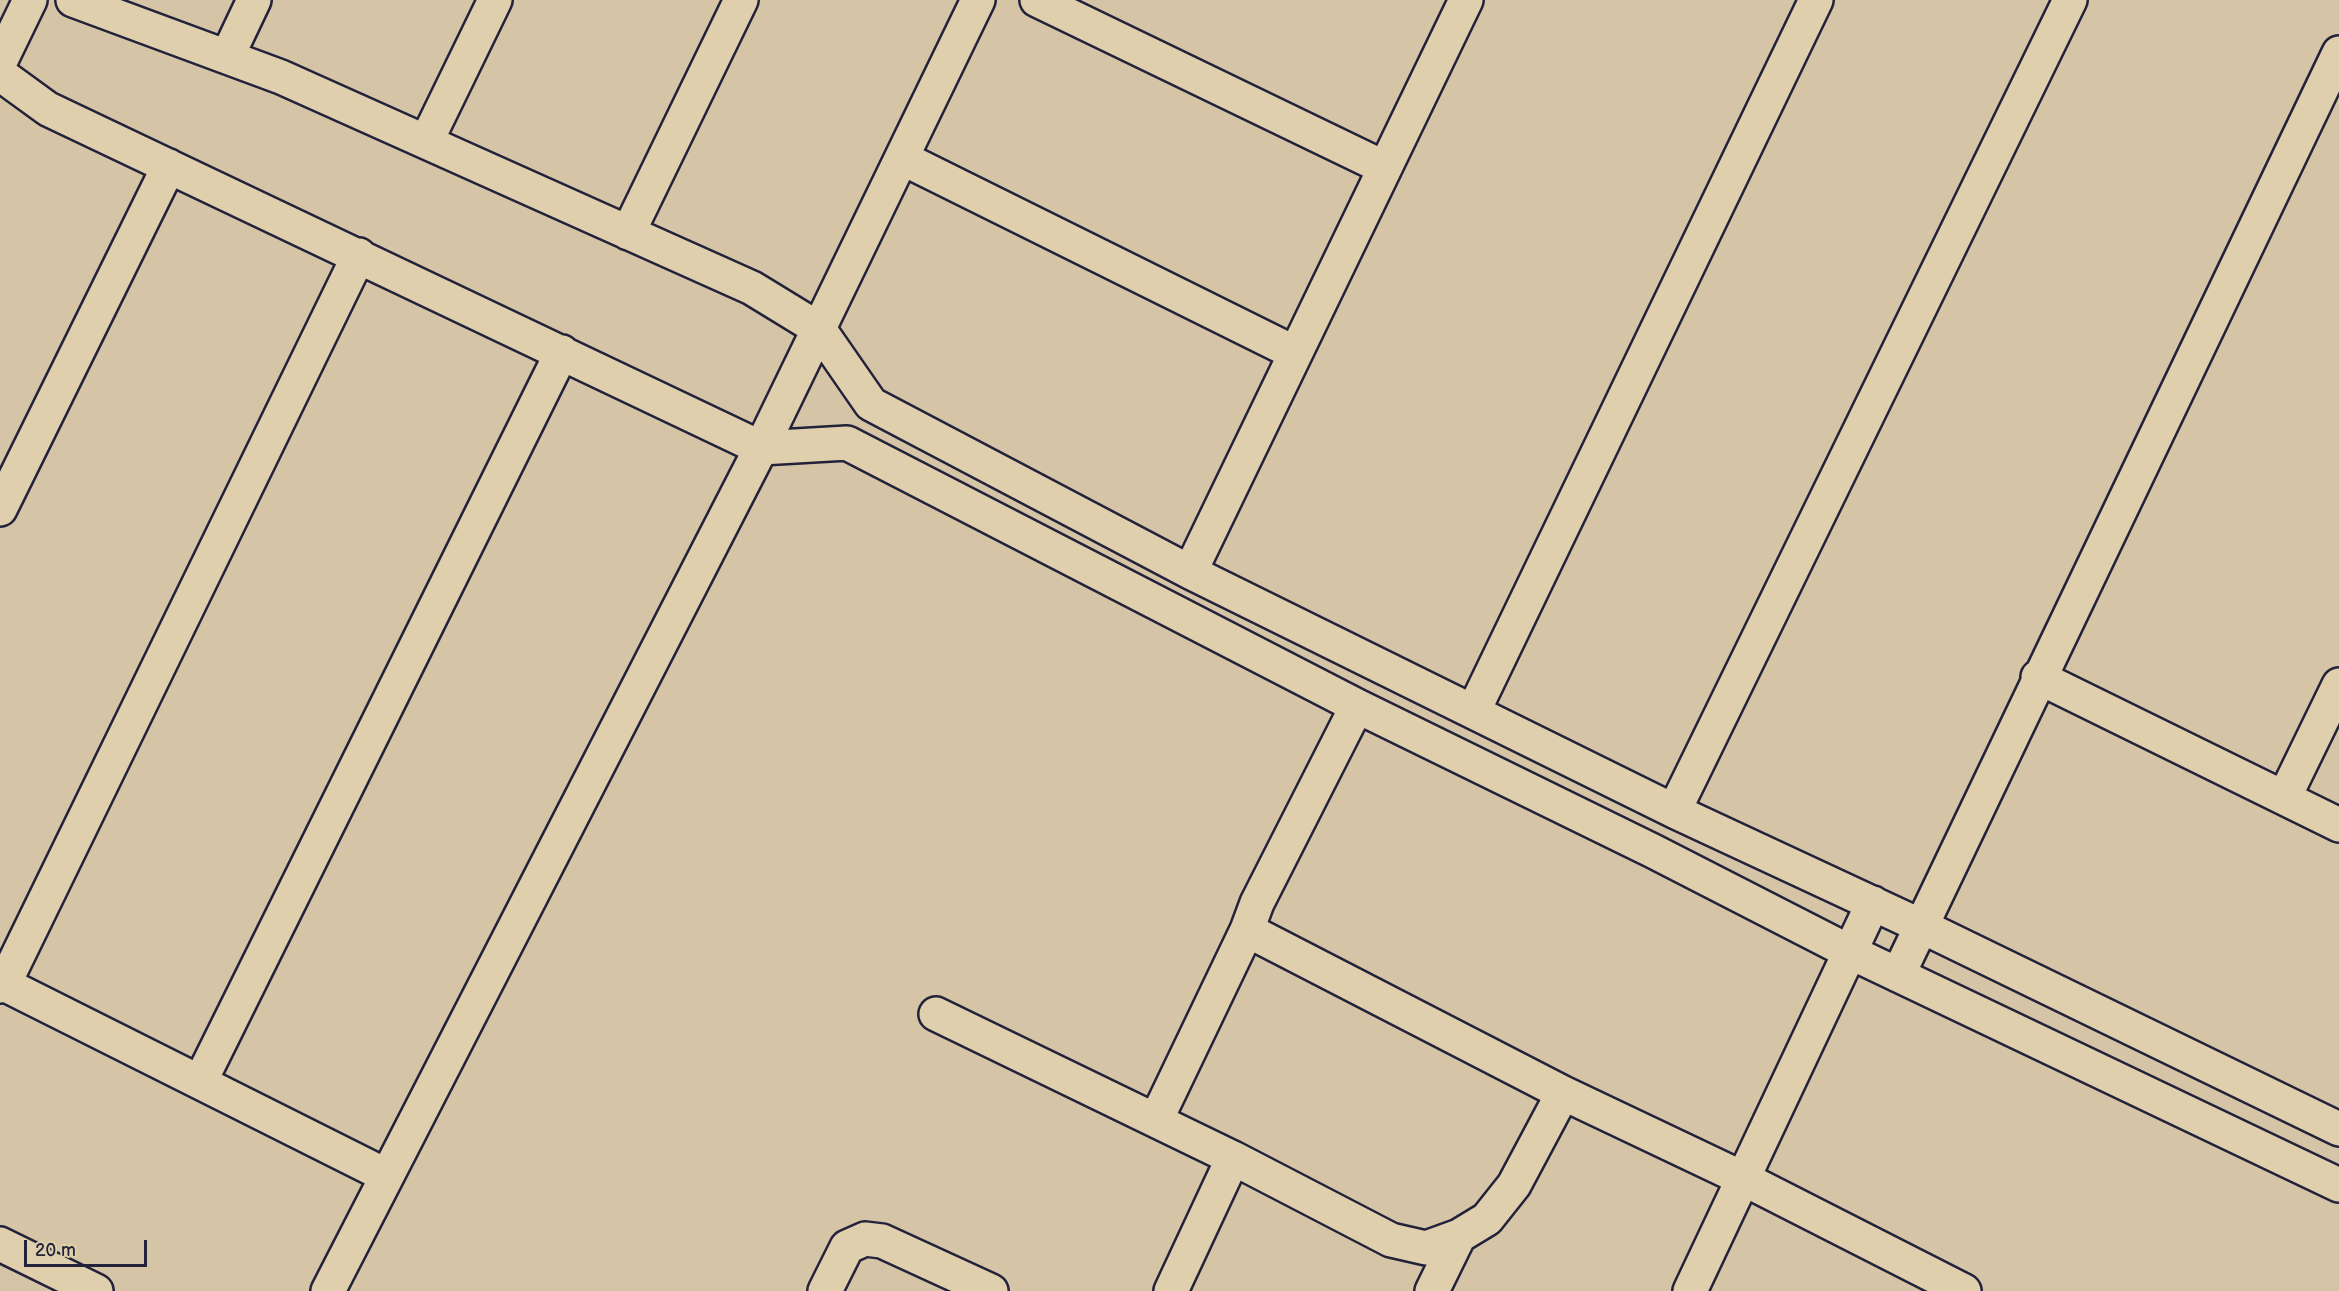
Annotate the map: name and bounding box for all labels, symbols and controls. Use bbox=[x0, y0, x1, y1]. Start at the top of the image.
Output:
scale bar bbox=[27, 1228, 150, 1266]
text: 20 m bbox=[35, 1240, 76, 1261]

